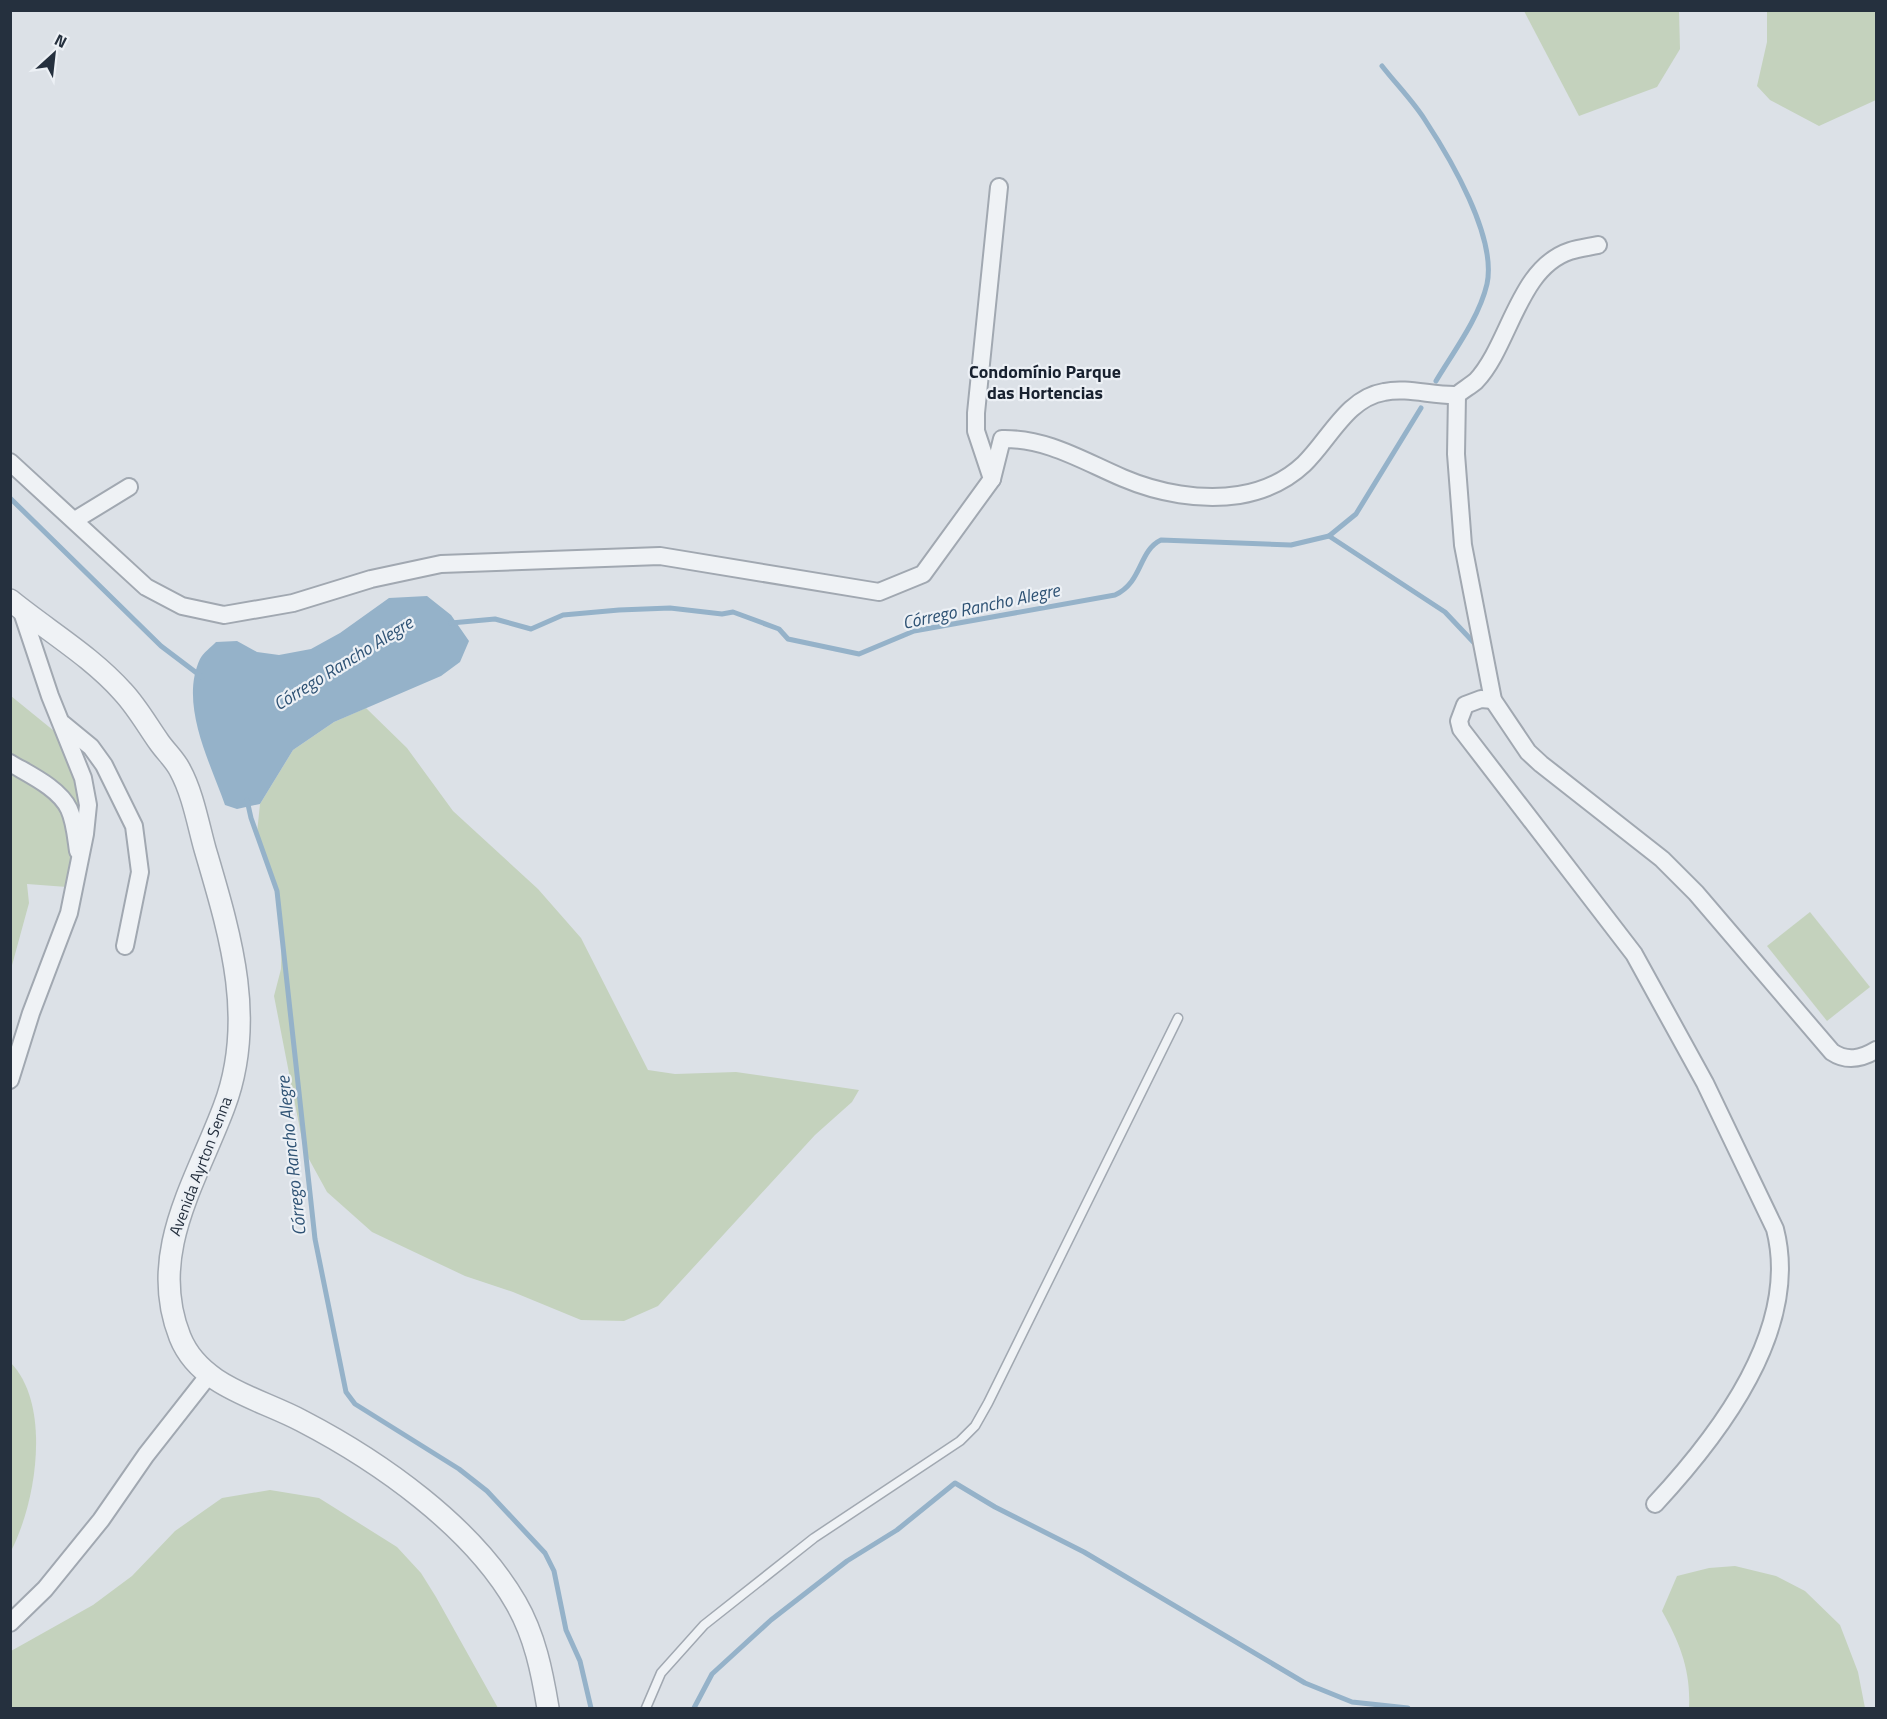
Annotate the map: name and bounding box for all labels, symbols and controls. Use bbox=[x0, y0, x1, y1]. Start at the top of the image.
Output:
north arrow bbox=[24, 24, 84, 84]
text: N bbox=[50, 27, 71, 54]
district label: Condomínio Parque das Hortencias bbox=[969, 358, 1121, 406]
water label: Córrego Rancho Alegre bbox=[900, 576, 1064, 636]
water label: Córrego Rancho Alegre bbox=[268, 608, 419, 717]
water label: Córrego Rancho Alegre bbox=[269, 1073, 313, 1237]
street label: Avenida Ayrton Senna bbox=[162, 1093, 238, 1239]

